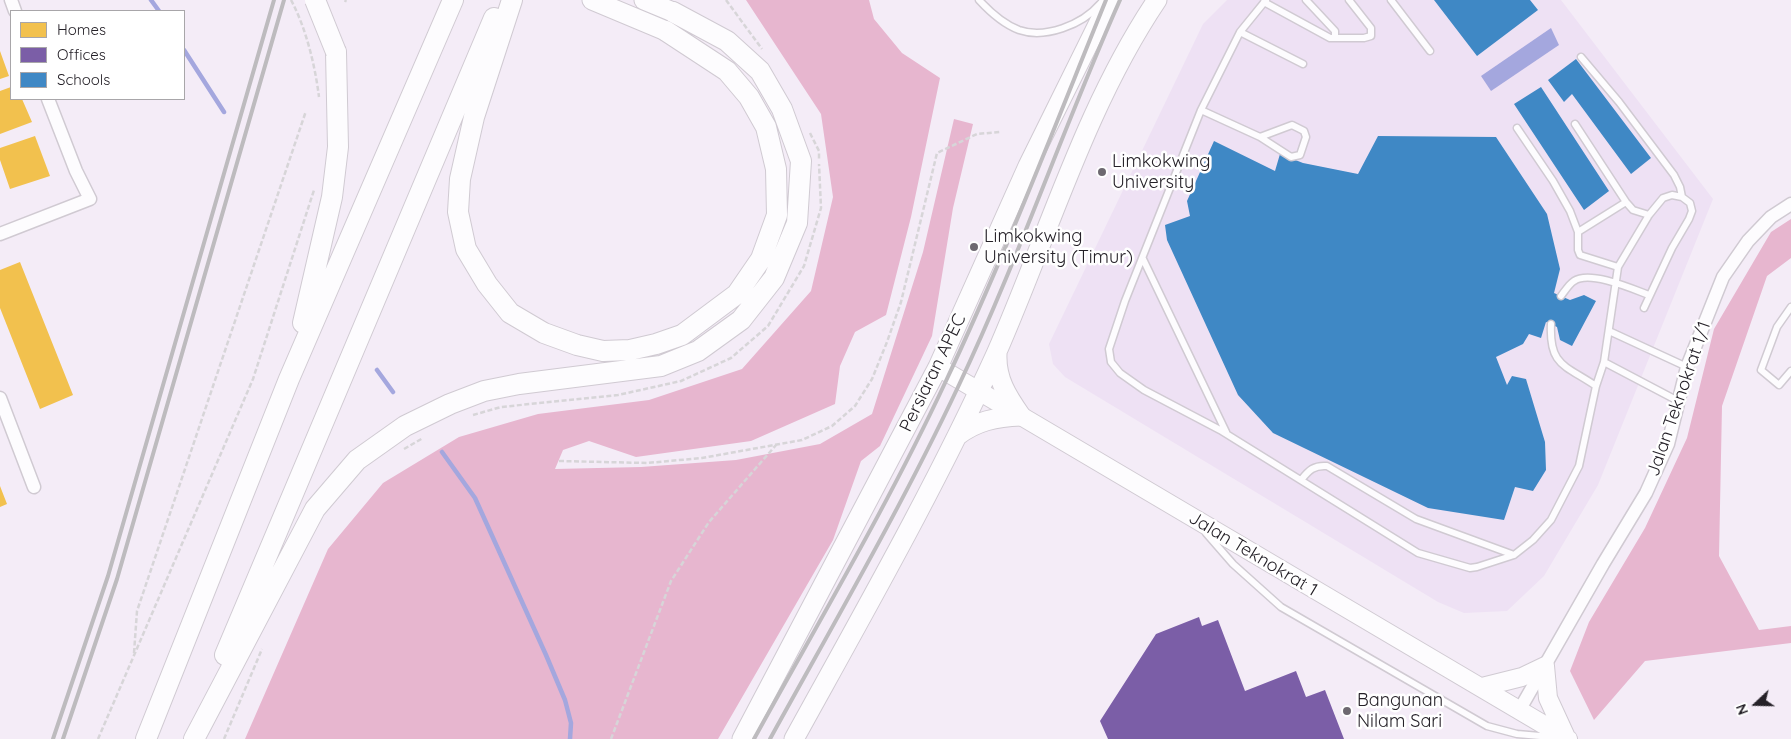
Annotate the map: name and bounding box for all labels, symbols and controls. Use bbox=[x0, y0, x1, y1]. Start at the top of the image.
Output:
legend bbox=[10, 10, 185, 100]
text: Homes bbox=[57, 20, 106, 39]
text: Offices bbox=[57, 45, 106, 64]
text: Schools bbox=[57, 70, 110, 89]
place label: Limkokwing University bbox=[1112, 151, 1211, 193]
marker: Limkokwing University bbox=[1096, 166, 1108, 178]
place label: Limkokwing University (Timur) bbox=[984, 226, 1133, 268]
marker: Limkokwing University (Timur) bbox=[968, 241, 980, 253]
street label: Persiaran APEC bbox=[895, 311, 971, 435]
street label: Jalan Teknokrat 1/1 bbox=[1642, 319, 1716, 479]
street label: Jalan Teknokrat 1 bbox=[1185, 507, 1321, 601]
north arrow bbox=[1731, 679, 1781, 729]
place label: Bangunan Nilam Sari bbox=[1357, 690, 1443, 732]
text: N bbox=[1732, 701, 1752, 717]
marker: Bangunan Nilam Sari bbox=[1341, 705, 1353, 717]

